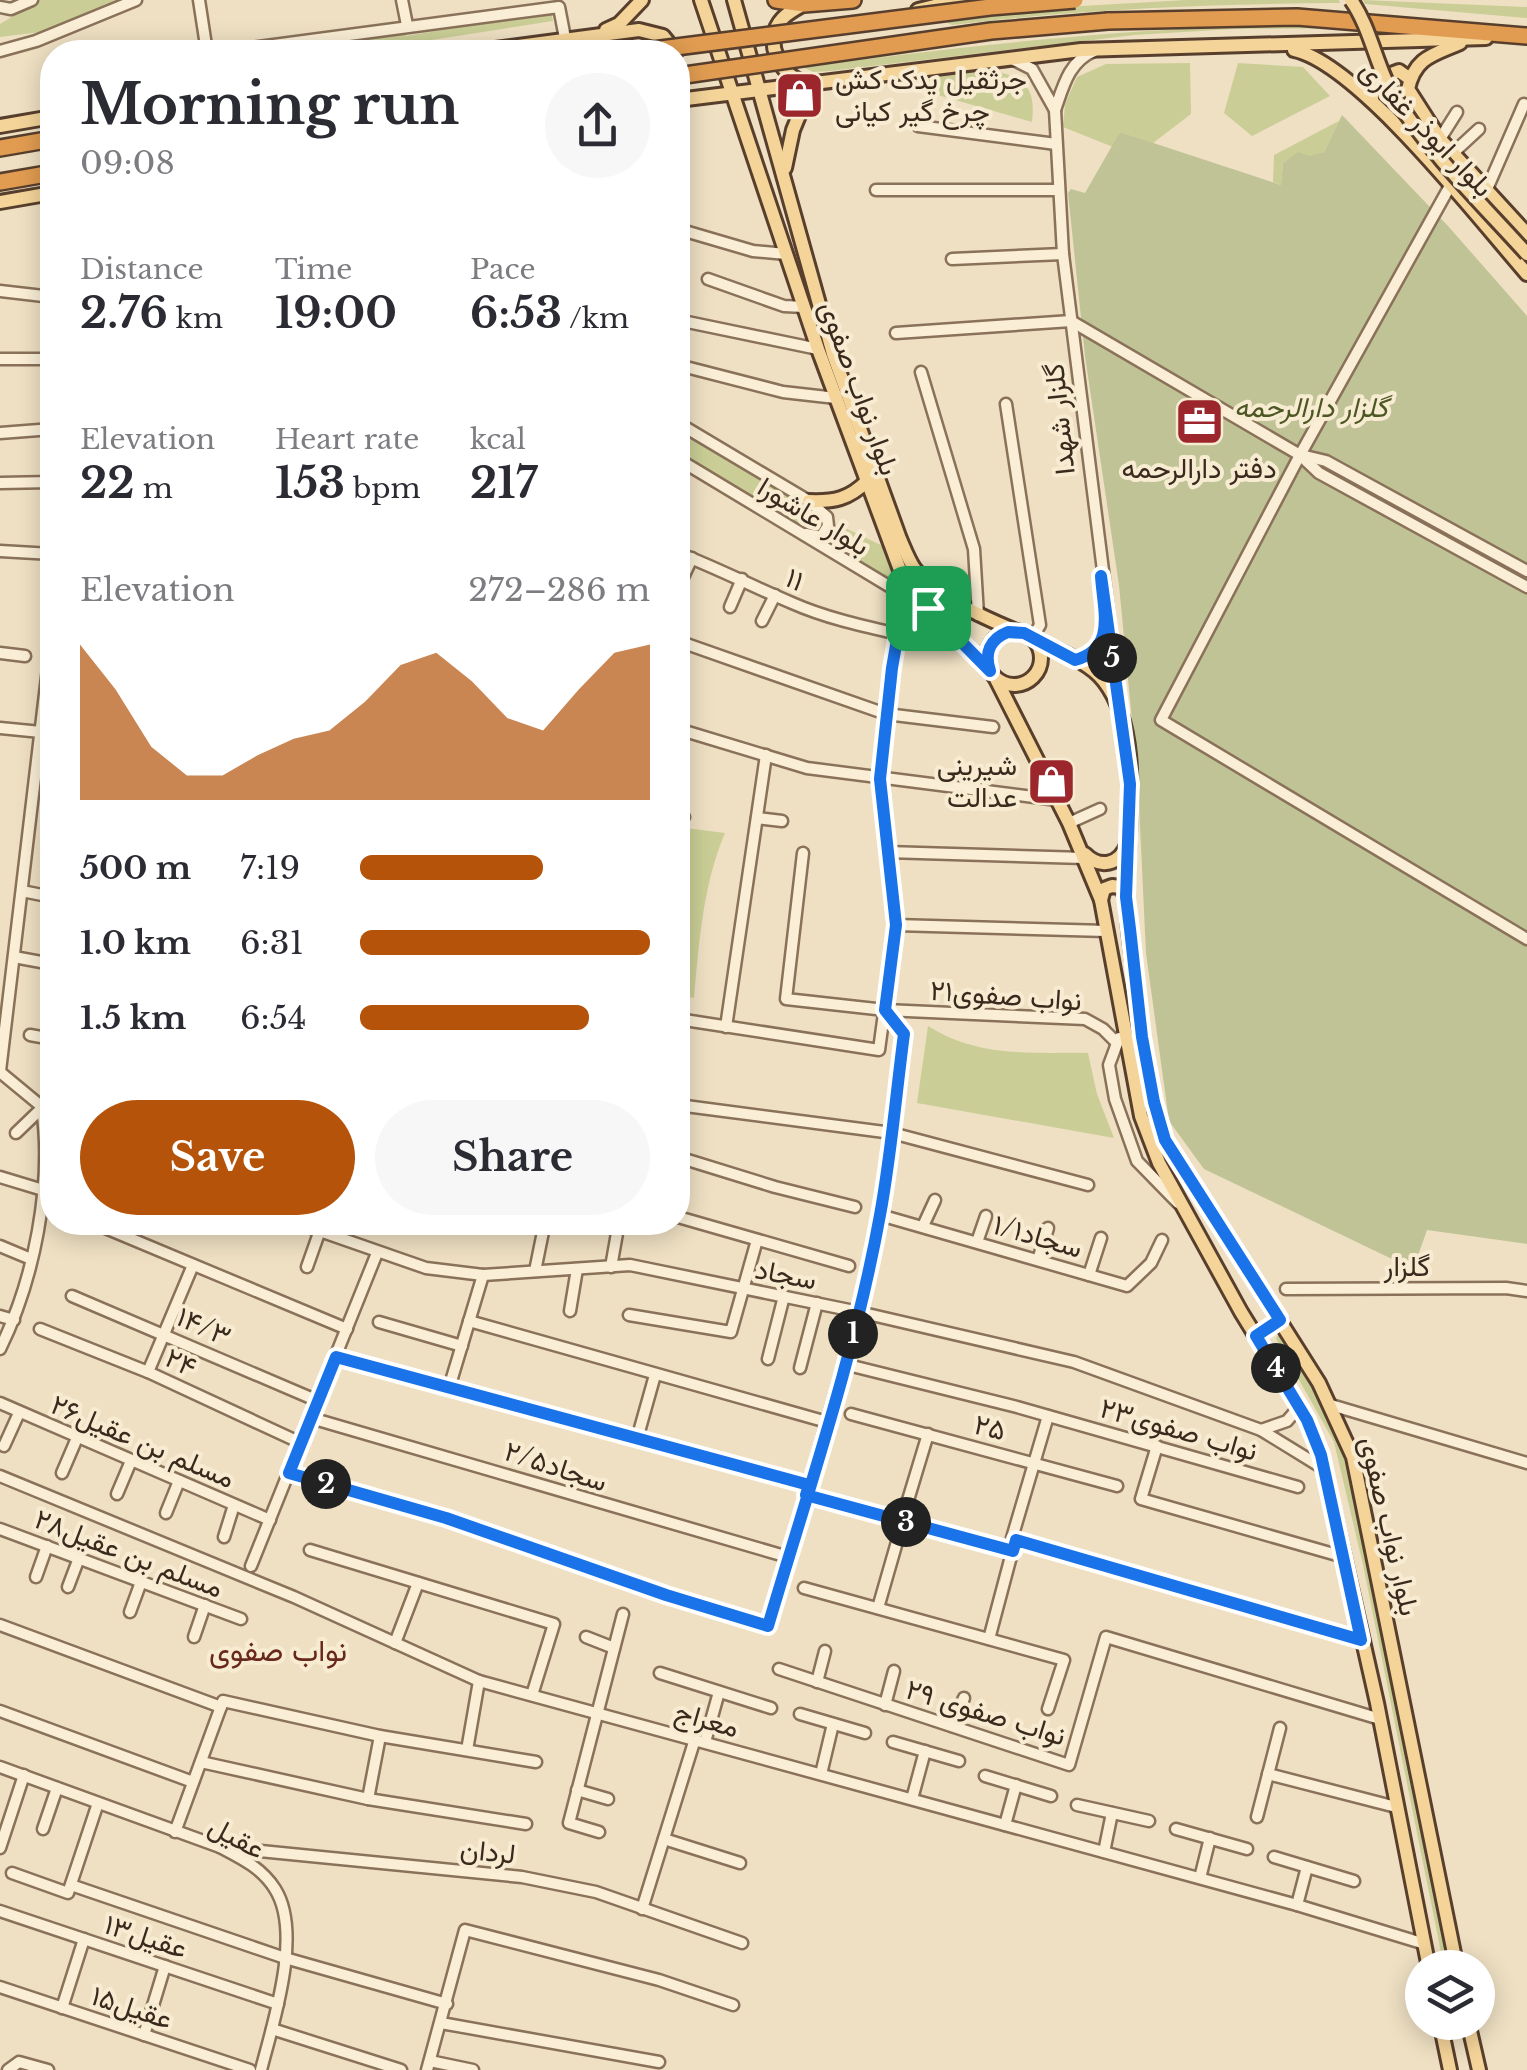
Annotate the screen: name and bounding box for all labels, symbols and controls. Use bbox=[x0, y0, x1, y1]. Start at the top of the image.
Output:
street label: بلوار ابوذر غفاری bbox=[1353, 52, 1501, 204]
place label: جرثقیل یدک کش چرخ گیر کیانی bbox=[835, 62, 1027, 130]
shop icon: جرثقیل یدک کش چرخ گیر کیانی bbox=[774, 69, 826, 121]
text: Morning run bbox=[80, 71, 459, 139]
button: share bbox=[545, 73, 650, 178]
text: 09:08 bbox=[80, 143, 175, 183]
text: Distance bbox=[80, 252, 203, 287]
text: Time bbox=[275, 252, 352, 287]
text: Pace bbox=[470, 252, 535, 287]
text: 2.76 bbox=[80, 287, 168, 339]
text: 19:00 bbox=[275, 287, 397, 339]
text: 6:53 bbox=[470, 287, 562, 339]
street label: بلوار نواب صفوی bbox=[812, 296, 907, 480]
text: km bbox=[168, 301, 223, 336]
text: /km bbox=[562, 301, 629, 336]
street label: گلزار شهدا bbox=[1036, 362, 1083, 476]
park label: گلزار دارالرحمه bbox=[1234, 390, 1394, 425]
office icon: دفتر دارالرحمه bbox=[1173, 395, 1225, 447]
text: Elevation bbox=[80, 422, 215, 457]
text: Heart rate bbox=[275, 422, 419, 457]
text: kcal bbox=[470, 422, 526, 457]
place label: دفتر دارالرحمه bbox=[1121, 451, 1277, 486]
text: 22 bbox=[80, 457, 135, 509]
text: 153 bbox=[275, 457, 345, 509]
text: 217 bbox=[470, 457, 537, 509]
street label: بلوار عاشورا bbox=[751, 469, 876, 563]
text: m bbox=[135, 471, 173, 506]
text: bpm bbox=[345, 471, 420, 506]
street label: ۱۱ bbox=[780, 560, 809, 599]
pin bbox=[886, 566, 971, 651]
text: Elevation bbox=[80, 570, 234, 610]
text: 272–286 m bbox=[468, 570, 650, 610]
icon: arrive bbox=[901, 581, 956, 636]
pin: 5 bbox=[1087, 633, 1137, 683]
text: 5 bbox=[1104, 640, 1120, 675]
place label: شیرینی عدالت bbox=[937, 748, 1017, 815]
shop icon: شیرینی عدالت bbox=[1026, 755, 1078, 807]
text: 500 m bbox=[80, 848, 191, 888]
text: 7:19 bbox=[240, 848, 300, 888]
text: 1.0 km bbox=[80, 923, 191, 963]
text: 6:31 bbox=[240, 923, 304, 963]
street label: ۲۱نواب صفوی bbox=[929, 973, 1083, 1018]
text: 1.5 km bbox=[80, 998, 186, 1038]
text: 6:54 bbox=[240, 998, 307, 1038]
button: Save bbox=[80, 1100, 355, 1215]
button: Share bbox=[375, 1100, 650, 1215]
street label: ۱/۱سجاد bbox=[989, 1207, 1086, 1266]
street label: گلزار bbox=[1383, 1249, 1430, 1284]
street label: سجاد bbox=[752, 1251, 820, 1298]
street label: ۱۴/۳ bbox=[171, 1299, 236, 1354]
pin: 1 bbox=[828, 1309, 878, 1359]
text: 1 bbox=[847, 1316, 859, 1351]
street label: ۲۴ bbox=[160, 1340, 202, 1385]
pin: 4 bbox=[1251, 1343, 1301, 1393]
text: 4 bbox=[1267, 1350, 1285, 1385]
street label: مسلم بن عقیل۲۶ bbox=[45, 1387, 240, 1497]
street label: ۲۳نواب صفوی bbox=[1096, 1390, 1262, 1469]
street label: ۲۵ bbox=[971, 1407, 1009, 1448]
street label: ۲/۵سجاد bbox=[500, 1433, 612, 1499]
street label: بلوار نواب صفوی bbox=[1352, 1433, 1427, 1619]
pin: 2 bbox=[301, 1459, 351, 1509]
text: 2 bbox=[317, 1466, 335, 1501]
pin: 3 bbox=[881, 1497, 931, 1547]
street label: مسلم بن عقیل۲۸ bbox=[29, 1501, 228, 1606]
text: 3 bbox=[897, 1504, 915, 1539]
district label: نواب صفوی bbox=[209, 1632, 347, 1669]
street label: نواب صفوی ۲۹ bbox=[902, 1672, 1070, 1753]
street label: معراج bbox=[670, 1694, 743, 1746]
street label: عقیل bbox=[203, 1808, 271, 1867]
street label: لردان bbox=[458, 1831, 517, 1872]
street label: عقیل۱۳ bbox=[100, 1907, 192, 1966]
map controls bbox=[1405, 1950, 1495, 2040]
button: layers bbox=[1405, 1950, 1495, 2040]
street label: عقیل۱۵ bbox=[87, 1978, 177, 2037]

